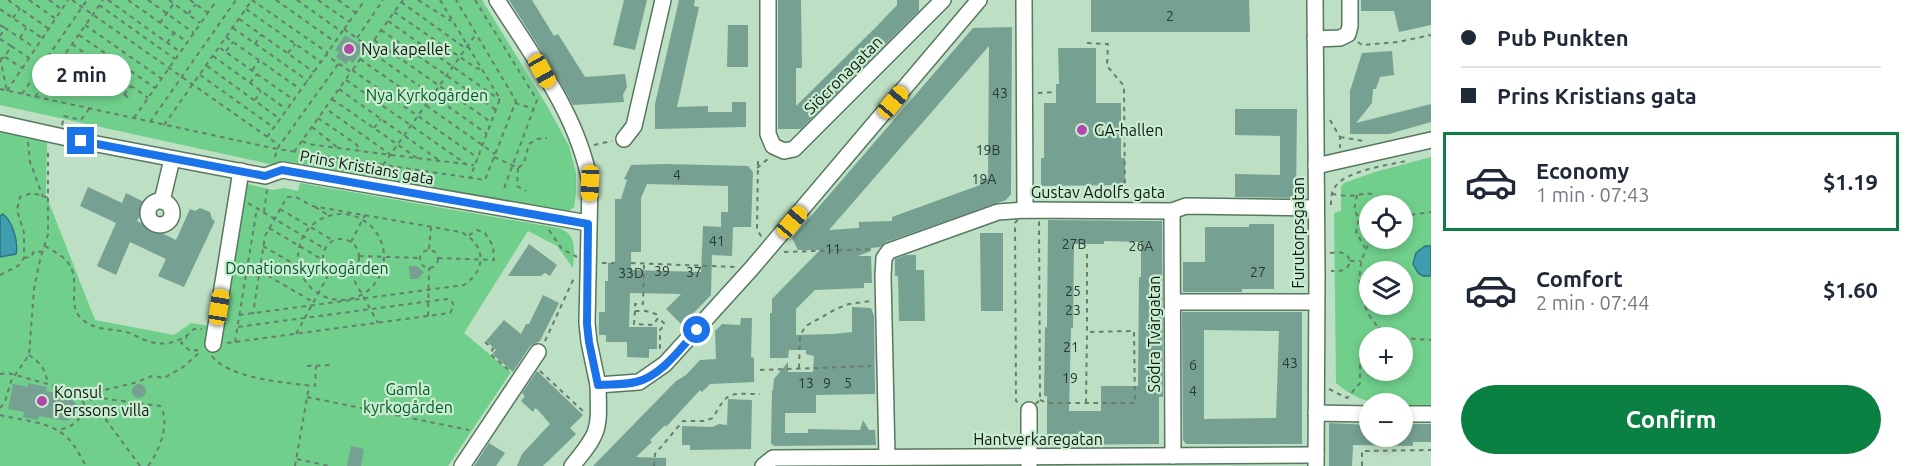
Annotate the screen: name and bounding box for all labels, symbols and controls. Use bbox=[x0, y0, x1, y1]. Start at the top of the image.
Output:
house number: 2 bbox=[1166, 8, 1174, 24]
text: Pub Punkten bbox=[1497, 25, 1629, 50]
street label: Siöcronagatan bbox=[800, 32, 886, 118]
place label: Nya kapellet bbox=[361, 40, 451, 58]
marker: Nya kapellet bbox=[342, 42, 356, 56]
car bbox=[525, 51, 559, 91]
callout: 2 min bbox=[32, 54, 130, 96]
text: 2 min bbox=[56, 63, 107, 86]
car bbox=[875, 82, 911, 122]
text: Prins Kristians gata bbox=[1497, 83, 1697, 108]
house number: 43 bbox=[992, 85, 1008, 101]
park label: Nya Kyrkogården bbox=[366, 86, 488, 104]
place label: GA-hallen bbox=[1094, 121, 1163, 139]
marker: GA-hallen bbox=[1075, 123, 1089, 137]
route end bbox=[67, 127, 94, 154]
house number: 19B bbox=[976, 142, 1000, 158]
street label: Prins Kristians gata bbox=[298, 146, 436, 188]
icon: car bbox=[1464, 155, 1518, 209]
text: Economy bbox=[1536, 158, 1629, 183]
car bbox=[580, 165, 600, 201]
house number: 4 bbox=[673, 167, 681, 183]
text: $1.19 bbox=[1823, 169, 1878, 194]
house number: 19A bbox=[972, 171, 996, 187]
street label: Furutorpsgatan bbox=[1289, 177, 1307, 289]
street label: Gustav Adolfs gata bbox=[1031, 183, 1165, 201]
text: 1 min · 07:43 bbox=[1536, 183, 1650, 206]
map controls bbox=[1359, 195, 1413, 447]
button: locate bbox=[1359, 195, 1413, 249]
car bbox=[774, 202, 810, 242]
house number: 41 bbox=[709, 233, 725, 249]
house number: 27B bbox=[1062, 236, 1086, 252]
house number: 26A bbox=[1129, 238, 1153, 254]
house number: 11 bbox=[825, 241, 841, 257]
park label: Donationskyrkogården bbox=[225, 259, 389, 277]
button: layers bbox=[1359, 261, 1413, 315]
house number: 39 bbox=[654, 263, 670, 279]
icon: car bbox=[1464, 263, 1518, 317]
house number: 37 bbox=[686, 264, 702, 280]
house number: 27 bbox=[1250, 264, 1266, 280]
house number: 33D bbox=[618, 265, 644, 281]
text: Comfort bbox=[1536, 266, 1623, 291]
street label: Södra Tvärgatan bbox=[1145, 276, 1163, 392]
text: $1.60 bbox=[1823, 277, 1878, 302]
house number: 25 bbox=[1065, 283, 1081, 299]
car bbox=[207, 288, 231, 326]
text: 2 min · 07:44 bbox=[1536, 291, 1650, 314]
house number: 23 bbox=[1065, 302, 1081, 318]
route start bbox=[683, 316, 710, 343]
button: + bbox=[1359, 327, 1413, 381]
house number: 21 bbox=[1063, 339, 1079, 355]
house number: 43 bbox=[1282, 355, 1298, 371]
house number: 6 bbox=[1189, 357, 1197, 373]
house number: 19 bbox=[1062, 370, 1078, 386]
house number: 13 bbox=[798, 375, 814, 391]
house number: 9 bbox=[823, 375, 831, 391]
house number: 5 bbox=[844, 375, 852, 391]
park label: Gamla kyrkogården bbox=[363, 380, 453, 416]
place label: Konsul Perssons villa bbox=[54, 383, 149, 419]
house number: 4 bbox=[1189, 383, 1197, 399]
button: Confirm bbox=[1461, 385, 1881, 454]
button: − bbox=[1359, 393, 1413, 447]
marker: Konsul Perssons villa bbox=[35, 394, 49, 408]
street label: Hantverkaregatan bbox=[973, 430, 1103, 448]

